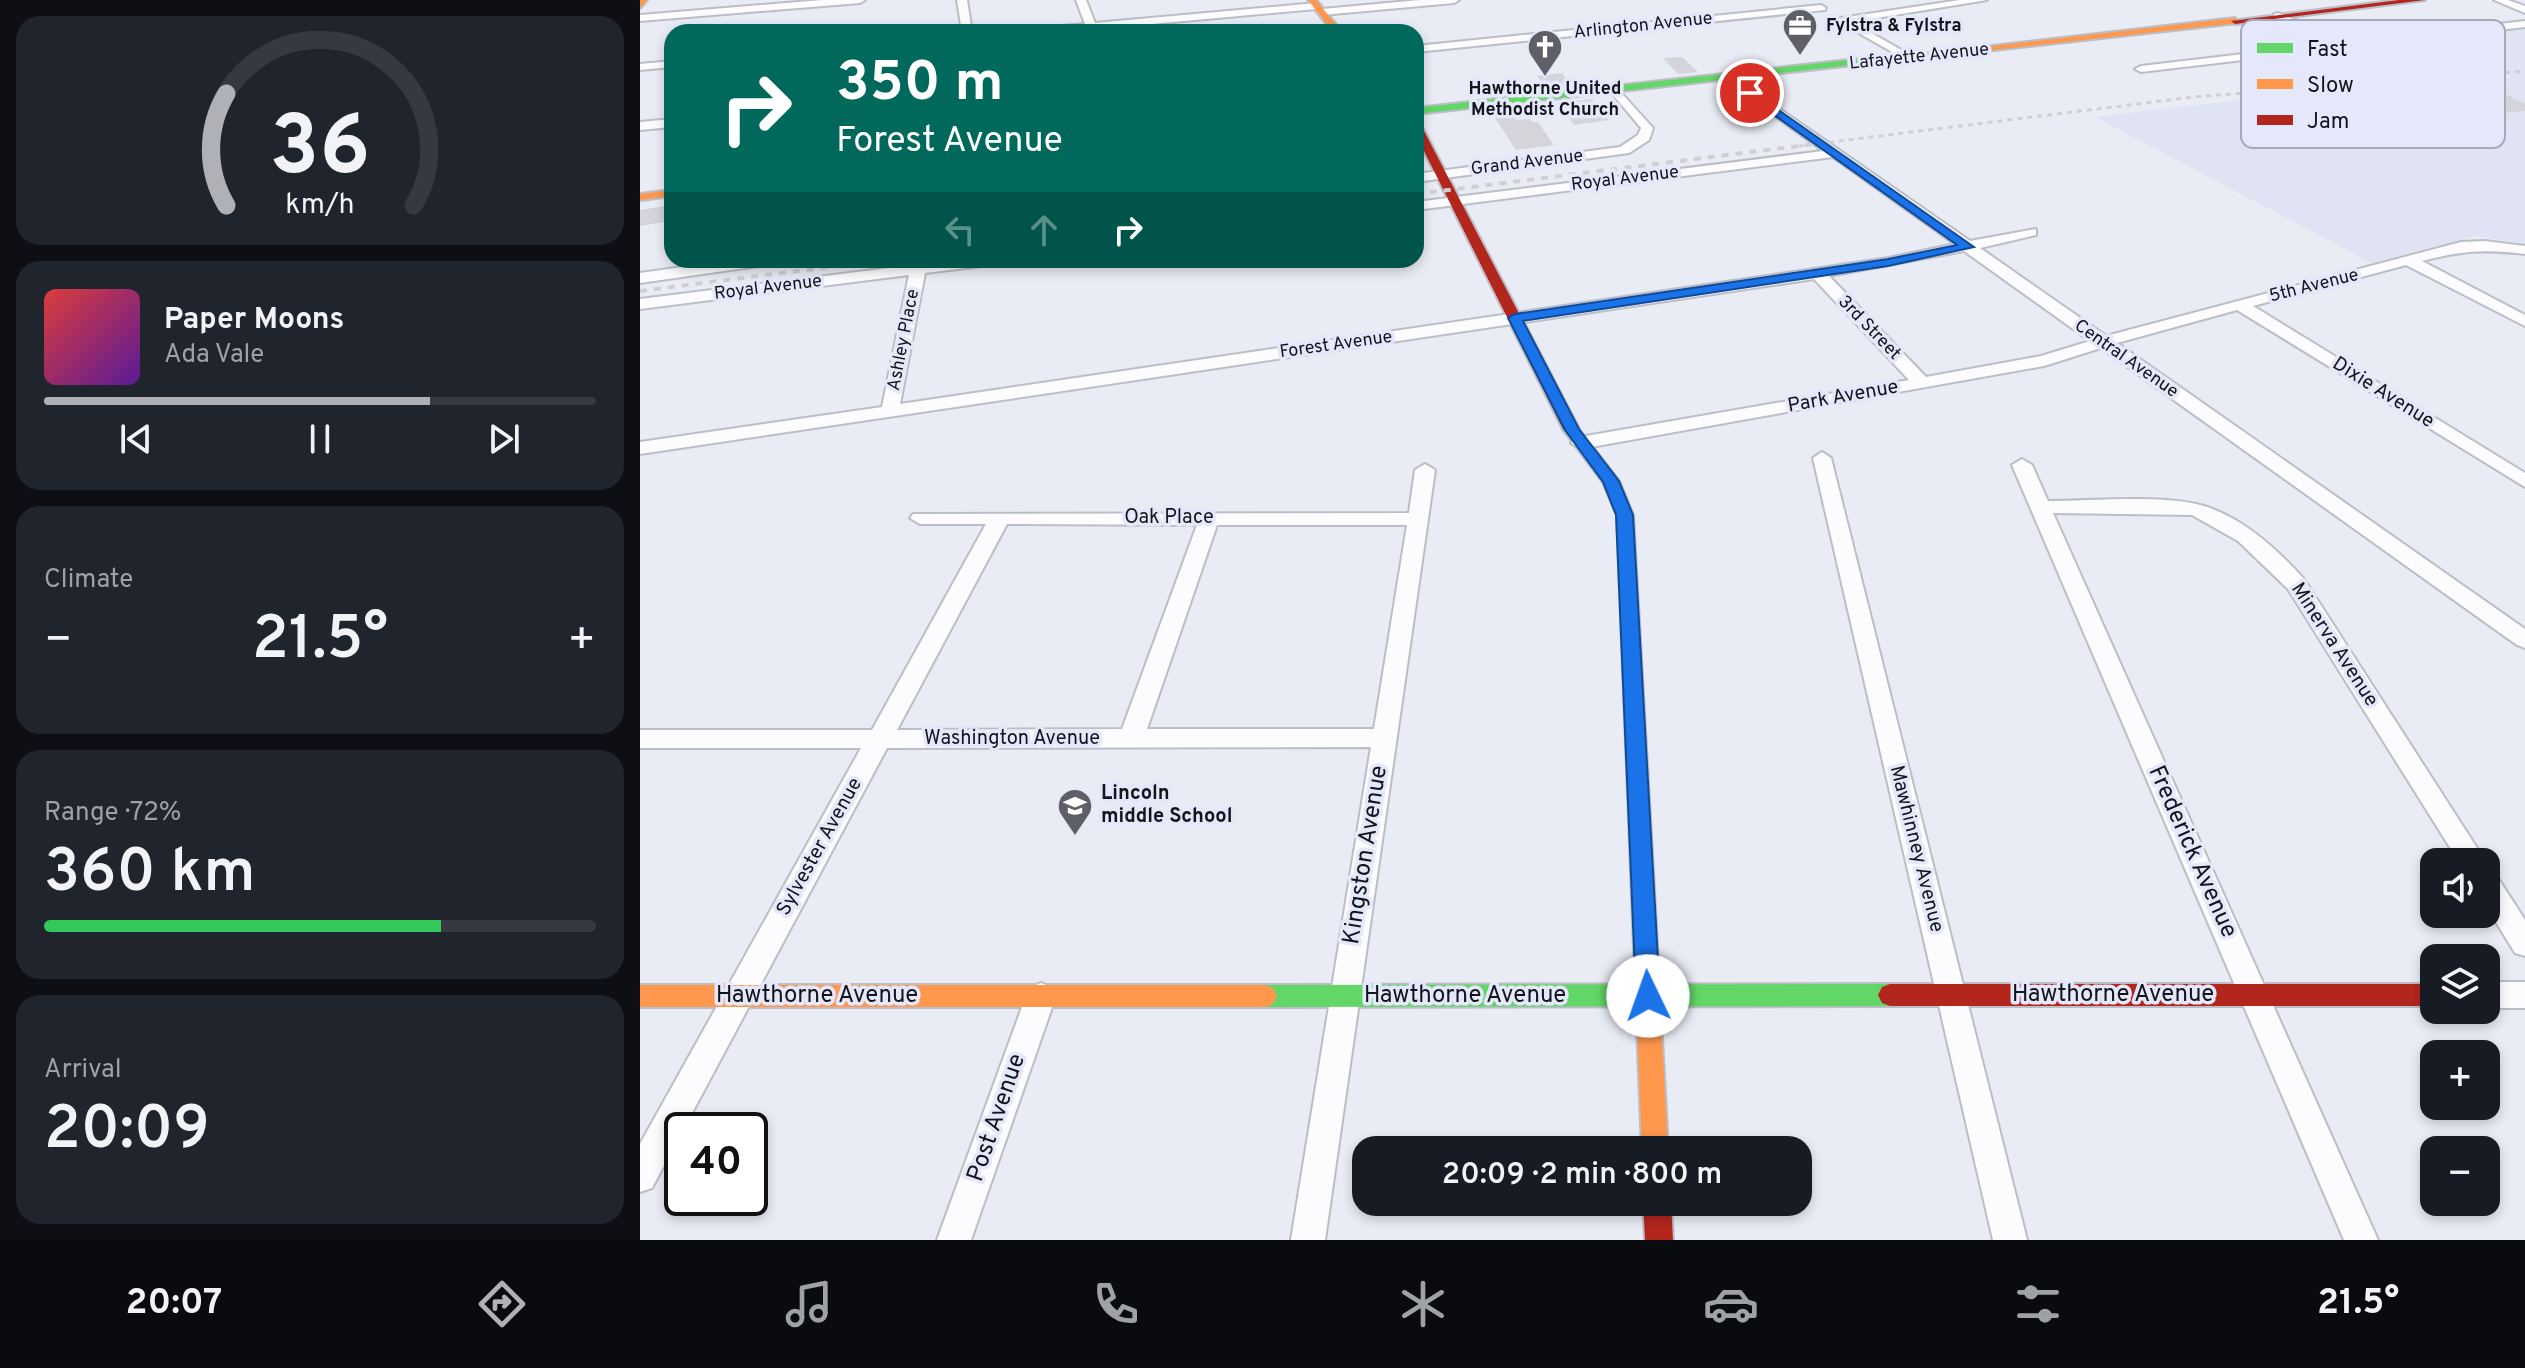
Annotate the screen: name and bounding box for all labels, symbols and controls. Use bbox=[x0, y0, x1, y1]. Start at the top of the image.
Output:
street label: Arlington Avenue bbox=[1572, 7, 1714, 45]
office icon: Fylstra & Fylstra bbox=[1781, 7, 1819, 57]
place label: Fylstra & Fylstra bbox=[1826, 15, 1961, 38]
legend bbox=[2241, 20, 2505, 148]
church icon: Hawthorne United Methodist Church bbox=[1526, 28, 1564, 78]
text: Fast bbox=[2307, 37, 2348, 64]
street label: Lafayette Avenue bbox=[1848, 38, 1990, 76]
text: 350 m bbox=[836, 50, 1004, 120]
icon: right bbox=[704, 56, 808, 160]
pin bbox=[1716, 59, 1784, 127]
icon: arrive bbox=[1728, 71, 1772, 115]
text: Slow bbox=[2307, 73, 2354, 100]
place label: Hawthorne United Methodist Church bbox=[1469, 78, 1621, 122]
text: 36 bbox=[270, 99, 370, 204]
text: Jam bbox=[2307, 109, 2350, 136]
text: Forest Avenue bbox=[836, 119, 1063, 165]
street label: Grand Avenue bbox=[1470, 145, 1584, 181]
street label: Royal Avenue bbox=[1570, 161, 1680, 197]
text: km/h bbox=[285, 189, 355, 225]
icon: left bbox=[938, 208, 982, 252]
icon: ahead bbox=[1022, 208, 1066, 252]
icon: right bbox=[1106, 208, 1150, 252]
street label: 5th Avenue bbox=[2267, 264, 2361, 308]
street label: Royal Avenue bbox=[713, 270, 823, 306]
street label: Ashley Place bbox=[883, 287, 925, 393]
street label: 3rd Street bbox=[1832, 291, 1906, 365]
text: Paper Moons bbox=[164, 302, 344, 339]
street label: Central Avenue bbox=[2069, 315, 2183, 403]
street label: Forest Avenue bbox=[1278, 326, 1394, 364]
text: Ada Vale bbox=[164, 339, 264, 372]
street label: Dixie Avenue bbox=[2327, 351, 2439, 435]
street label: Park Avenue bbox=[1786, 374, 1900, 420]
icon: previous bbox=[114, 417, 158, 461]
icon: pause bbox=[298, 417, 342, 461]
icon: next bbox=[482, 417, 526, 461]
street label: Oak Place bbox=[1124, 505, 1214, 531]
text: Climate bbox=[44, 564, 133, 597]
street label: Minerva Avenue bbox=[2284, 578, 2384, 712]
text: 21.5° bbox=[252, 604, 388, 680]
text: − bbox=[44, 614, 72, 670]
text: + bbox=[568, 614, 596, 670]
street label: Washington Avenue bbox=[924, 726, 1100, 752]
street label: Frederick Avenue bbox=[2141, 761, 2243, 943]
street label: Kingston Avenue bbox=[1337, 763, 1395, 947]
street label: Mawhinney Avenue bbox=[1883, 763, 1949, 935]
street label: Sylvester Avenue bbox=[771, 773, 869, 921]
place label: Lincoln middle School bbox=[1101, 781, 1233, 830]
school or university icon: Lincoln middle School bbox=[1056, 787, 1094, 837]
text: Range · 72% bbox=[44, 797, 181, 830]
text: 360 km bbox=[44, 837, 256, 913]
map controls bbox=[2420, 848, 2500, 1216]
button: sound bbox=[2420, 848, 2500, 928]
button: layers bbox=[2420, 944, 2500, 1024]
position arrow bbox=[1606, 954, 1690, 1038]
street label: Hawthorne Avenue bbox=[2012, 980, 2214, 1010]
street label: Hawthorne Avenue bbox=[716, 981, 918, 1011]
street label: Hawthorne Avenue bbox=[1364, 981, 1566, 1011]
button: + bbox=[2420, 1040, 2500, 1120]
street label: Post Avenue bbox=[961, 1050, 1033, 1186]
text: Arrival bbox=[44, 1054, 122, 1087]
text: 20:09 bbox=[44, 1094, 210, 1170]
speed limit sign: 40 bbox=[664, 1112, 768, 1216]
button: − bbox=[2420, 1136, 2500, 1216]
text: 20:09 · 2 min · 800 m bbox=[1442, 1157, 1722, 1194]
icon: directions bbox=[474, 1276, 530, 1332]
icon: music bbox=[781, 1276, 837, 1332]
icon: phone bbox=[1088, 1276, 1144, 1332]
icon: climate bbox=[1395, 1276, 1451, 1332]
icon: car bbox=[1703, 1276, 1759, 1332]
icon: filters bbox=[2010, 1276, 2066, 1332]
text: 20:07 bbox=[126, 1281, 222, 1327]
text: 21.5° bbox=[2317, 1281, 2399, 1327]

